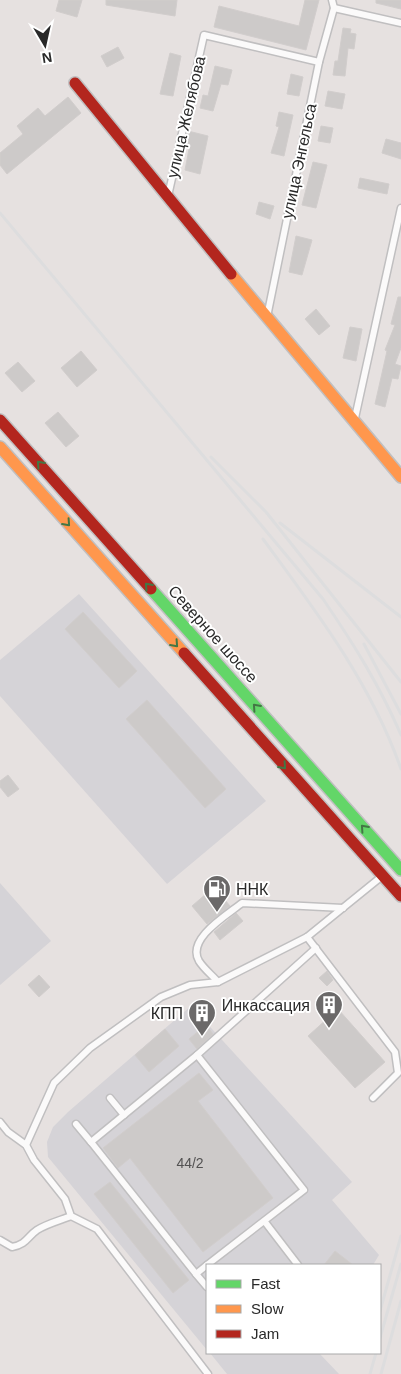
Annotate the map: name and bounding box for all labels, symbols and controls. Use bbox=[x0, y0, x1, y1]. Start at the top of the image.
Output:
north arrow bbox=[20, 20, 70, 70]
text: N bbox=[41, 49, 53, 67]
street label: улица Желябова bbox=[164, 54, 208, 180]
street label: улица Энгельса bbox=[279, 102, 320, 220]
one-way arrow bbox=[36, 461, 45, 470]
one-way arrow bbox=[61, 517, 70, 526]
one-way arrow bbox=[144, 582, 153, 591]
street label: Северное шоссе bbox=[165, 582, 261, 686]
one-way arrow bbox=[170, 639, 179, 648]
one-way arrow bbox=[252, 703, 261, 712]
one-way arrow bbox=[278, 760, 287, 769]
one-way arrow bbox=[360, 825, 369, 834]
fuel station icon: ННК bbox=[202, 874, 232, 913]
place label: ННК bbox=[236, 881, 269, 898]
building icon: Инкассация bbox=[314, 990, 344, 1029]
place label: Инкассация bbox=[222, 997, 310, 1014]
building icon: КПП bbox=[187, 998, 217, 1037]
place label: КПП bbox=[151, 1005, 183, 1022]
house number: 44/2 bbox=[176, 1155, 204, 1171]
legend bbox=[206, 1264, 381, 1354]
text: Fast bbox=[251, 1275, 281, 1292]
text: Slow bbox=[251, 1300, 284, 1317]
text: Jam bbox=[251, 1325, 279, 1342]

